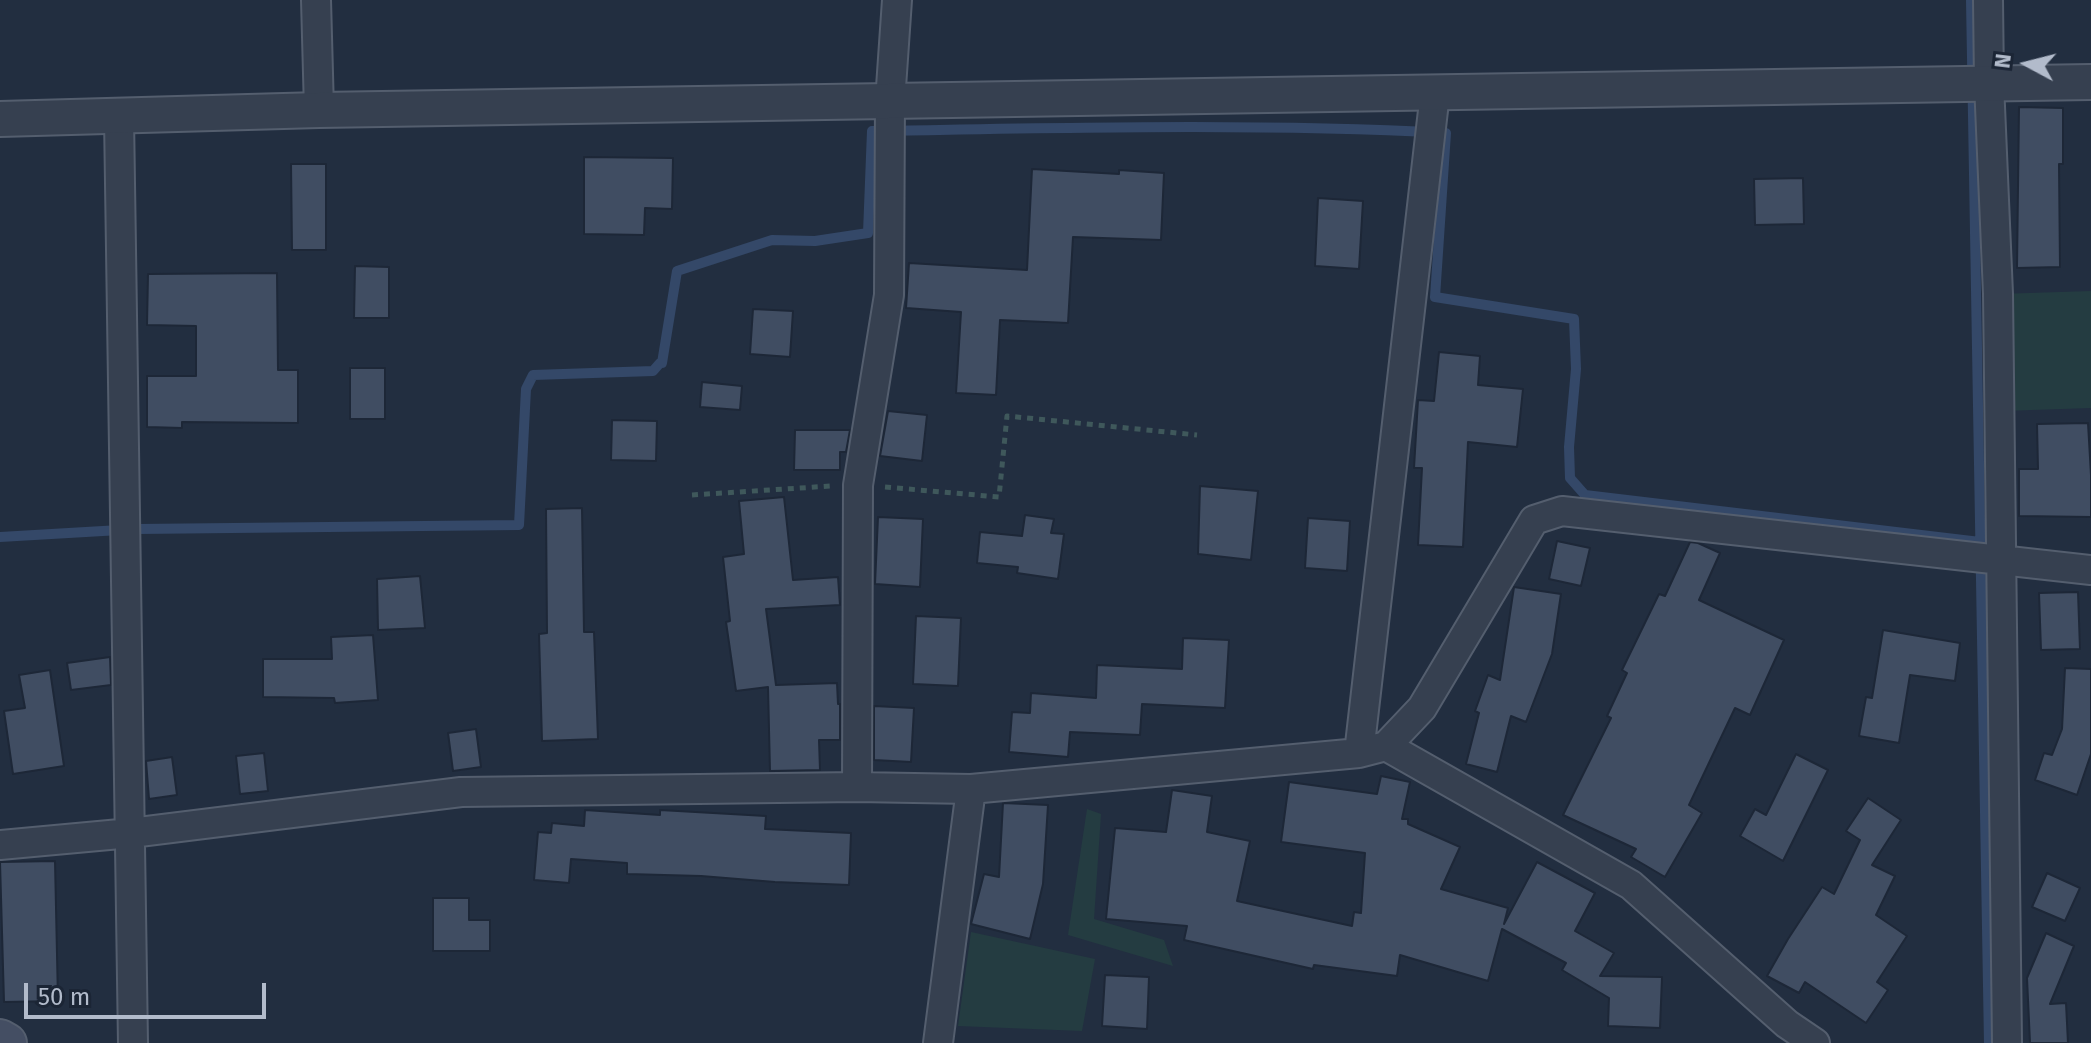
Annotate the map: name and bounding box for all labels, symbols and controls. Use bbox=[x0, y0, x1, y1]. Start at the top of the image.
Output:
north arrow bbox=[1987, 24, 2067, 104]
text: N bbox=[1988, 52, 2017, 70]
scale bar bbox=[28, 967, 270, 1017]
text: 50 m bbox=[38, 983, 90, 1011]

